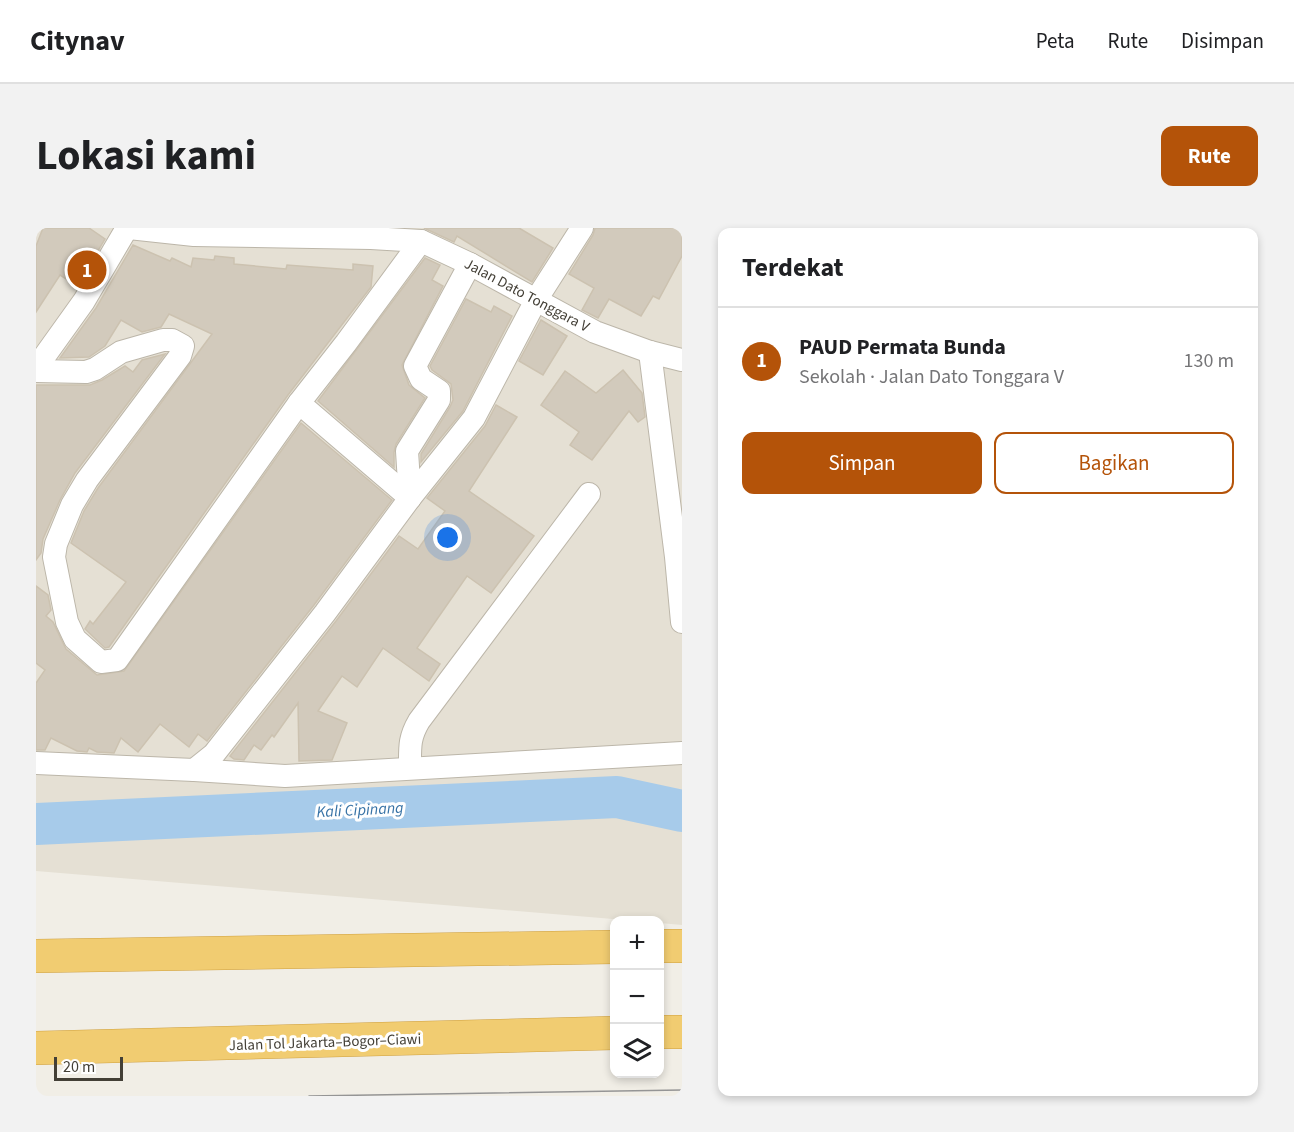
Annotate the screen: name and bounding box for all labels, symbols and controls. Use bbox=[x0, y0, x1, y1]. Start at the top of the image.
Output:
text: Citynav bbox=[30, 21, 125, 61]
text: Peta bbox=[1036, 26, 1074, 56]
text: Rute bbox=[1107, 26, 1148, 56]
text: Disimpan bbox=[1181, 26, 1264, 56]
text: Lokasi kami bbox=[36, 126, 256, 186]
button: Rute bbox=[1161, 126, 1258, 186]
pin: 1 bbox=[68, 248, 106, 292]
text: Terdekat bbox=[742, 249, 844, 286]
street label: Jalan Dato Tonggara V bbox=[461, 254, 593, 337]
text: PAUD Permata Bunda bbox=[799, 331, 1006, 363]
text: 1 bbox=[756, 347, 767, 375]
text: 130 m bbox=[1184, 347, 1234, 375]
text: Sekolah · Jalan Dato Tonggara V bbox=[799, 363, 1064, 391]
button: Simpan bbox=[742, 432, 982, 494]
button: Bagikan bbox=[994, 432, 1234, 494]
your location bbox=[433, 523, 462, 552]
water label: Kali Cipinang bbox=[316, 797, 404, 823]
map controls bbox=[610, 916, 664, 1078]
button: + bbox=[610, 916, 664, 970]
button: − bbox=[610, 970, 664, 1024]
button: layers bbox=[610, 1024, 664, 1078]
street label: Jalan Tol Jakarta–Bogor–Ciawi bbox=[228, 1029, 422, 1056]
scale bar bbox=[54, 1054, 123, 1082]
text: 20 m bbox=[63, 1056, 95, 1078]

